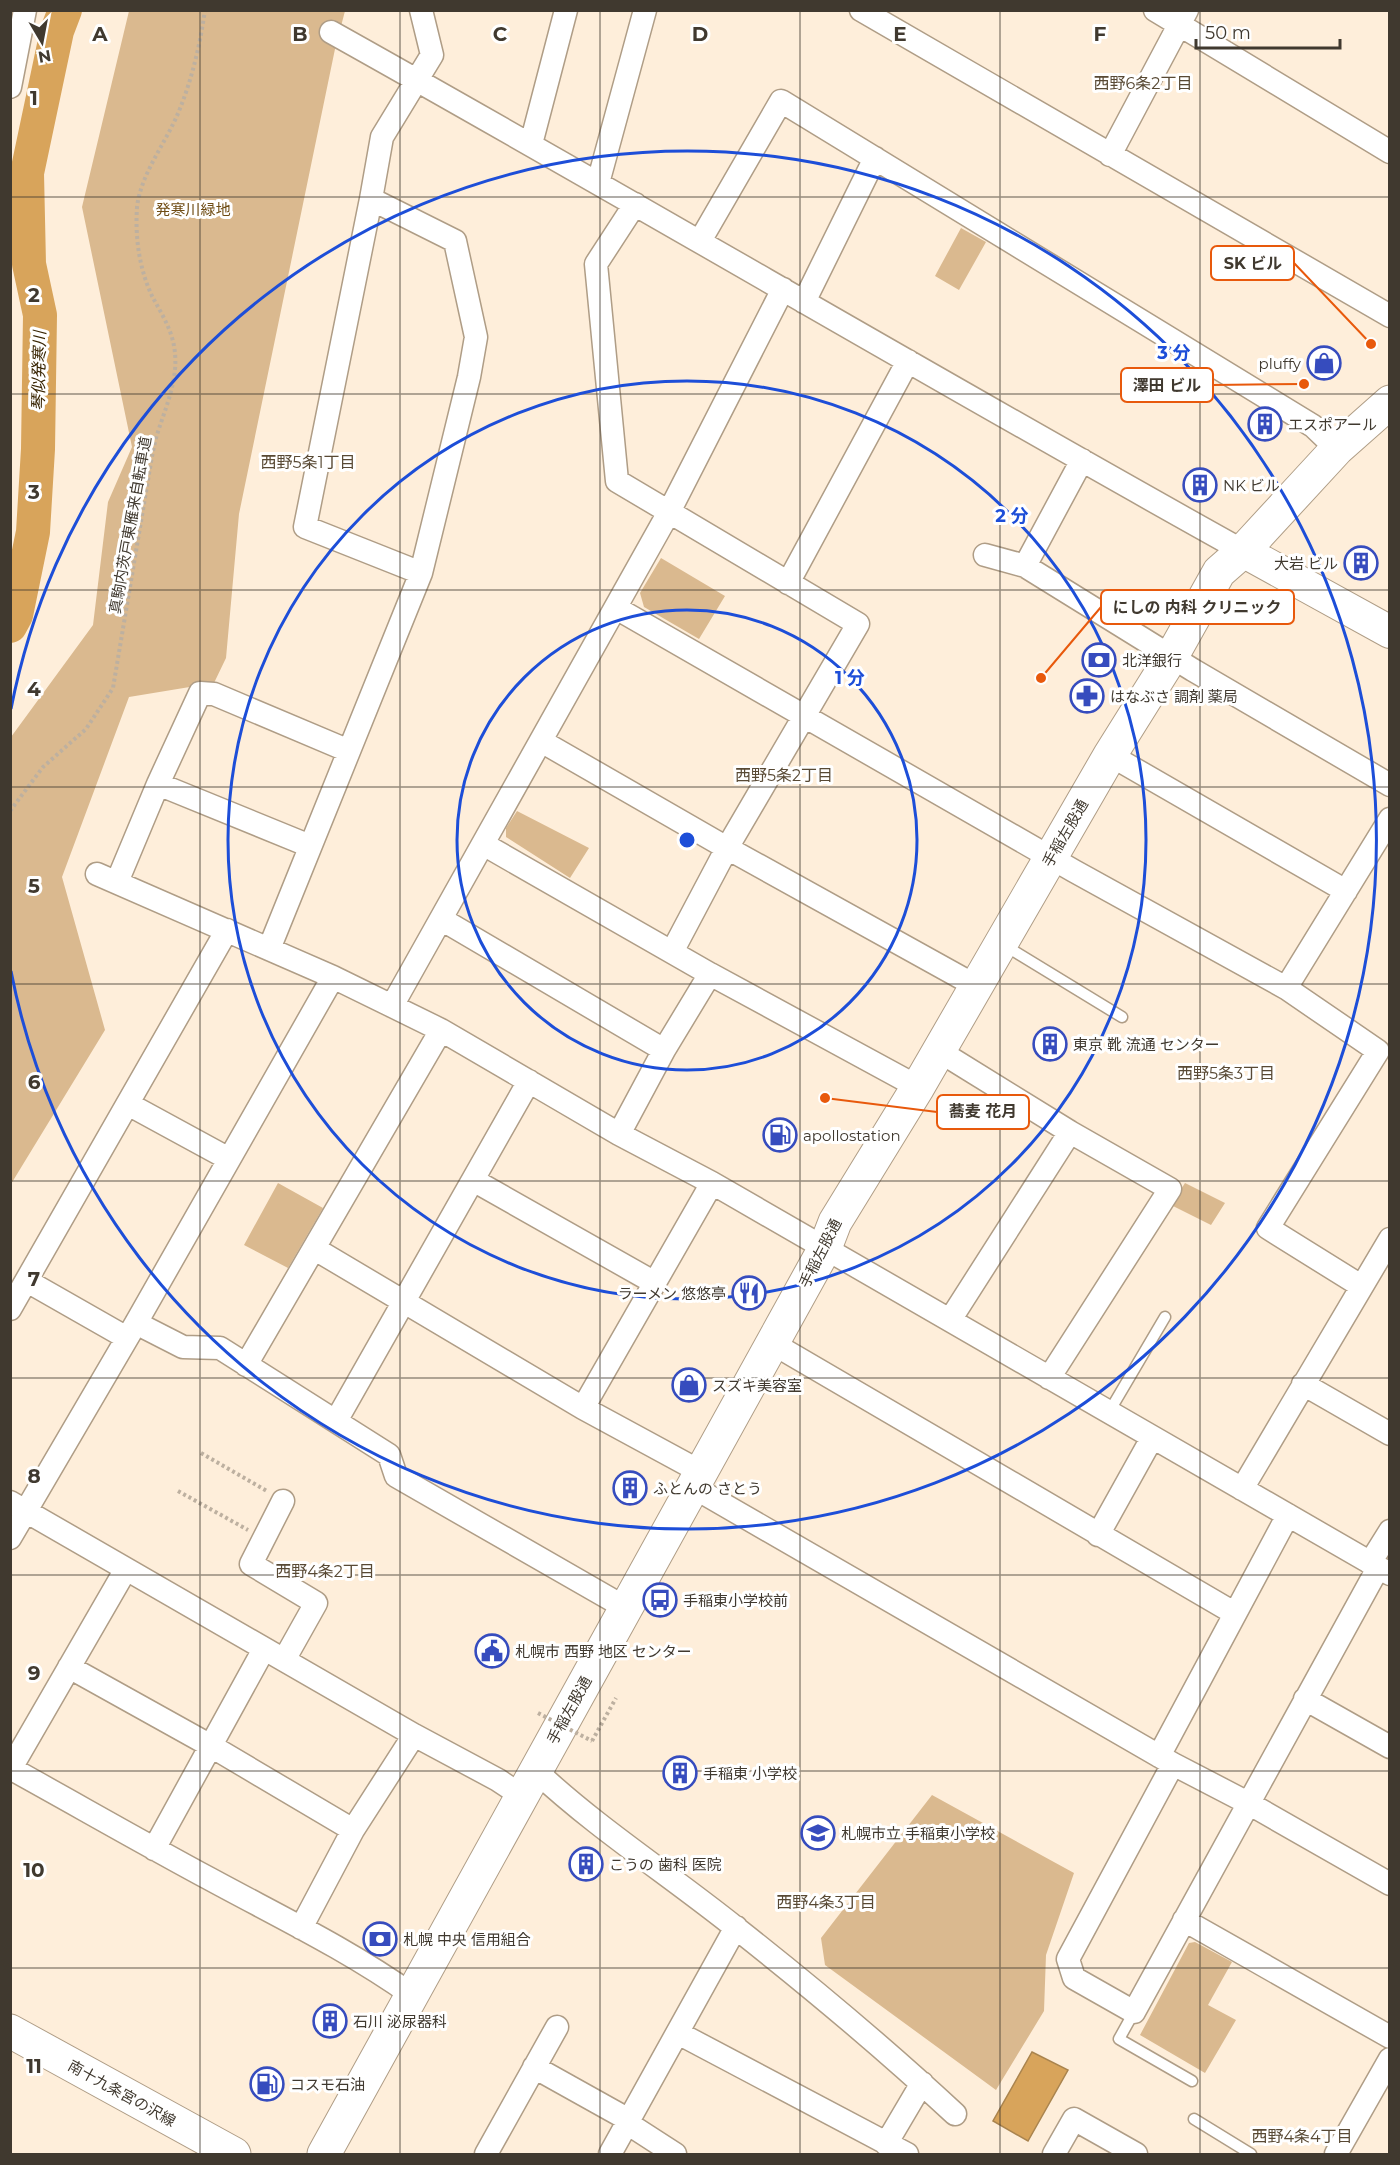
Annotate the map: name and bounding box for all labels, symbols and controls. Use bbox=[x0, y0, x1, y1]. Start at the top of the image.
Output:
north arrow bbox=[12, 12, 72, 72]
scale bar bbox=[1196, 12, 1340, 50]
text: A bbox=[91, 22, 108, 46]
text: B bbox=[292, 22, 308, 46]
text: C bbox=[493, 22, 508, 46]
text: D bbox=[692, 22, 708, 46]
text: E bbox=[893, 22, 907, 46]
text: F bbox=[1094, 22, 1107, 46]
text: 50 m bbox=[1205, 22, 1251, 44]
text: N bbox=[36, 46, 53, 67]
district label: 西野6条2丁目 bbox=[1094, 74, 1192, 93]
text: 1 bbox=[30, 86, 38, 110]
park label: 発寒川緑地 bbox=[155, 200, 231, 219]
callout: SK ビル bbox=[1211, 246, 1294, 280]
text: SK ビル bbox=[1224, 254, 1282, 273]
text: 2 bbox=[28, 283, 40, 307]
water label: 琴似発寒川 bbox=[29, 329, 49, 411]
text: 3 分 bbox=[1156, 342, 1191, 364]
shop icon: pluffy bbox=[1306, 345, 1342, 381]
place label: pluffy bbox=[1259, 354, 1302, 373]
callout: 澤田 ビル bbox=[1121, 368, 1213, 402]
text: 澤田 ビル bbox=[1133, 376, 1201, 395]
building icon: エスポアール bbox=[1247, 406, 1283, 442]
place label: エスポアール bbox=[1288, 415, 1377, 434]
street label: 真駒内茨戸東雁来自転車道 bbox=[105, 435, 155, 615]
district label: 西野5条1丁目 bbox=[261, 453, 355, 472]
building icon: NK ビル bbox=[1182, 467, 1218, 503]
place label: NK ビル bbox=[1223, 476, 1280, 495]
text: 3 bbox=[27, 480, 40, 504]
text: 2 分 bbox=[995, 505, 1029, 527]
building icon: 大岩 ビル bbox=[1343, 545, 1379, 581]
place label: 大岩 ビル bbox=[1274, 554, 1338, 573]
callout: にしの 内科 クリニック bbox=[1101, 590, 1294, 624]
text: にしの 内科 クリニック bbox=[1112, 598, 1282, 617]
bank icon: 北洋銀行 bbox=[1081, 642, 1117, 678]
place label: 北洋銀行 bbox=[1122, 651, 1182, 670]
text: 1 分 bbox=[835, 667, 865, 689]
text: 4 bbox=[27, 677, 41, 701]
pharmacy icon: はなぶさ 調剤 薬局 bbox=[1069, 678, 1105, 714]
place label: はなぶさ 調剤 薬局 bbox=[1110, 687, 1238, 706]
district label: 西野5条2丁目 bbox=[735, 766, 833, 785]
street label: 手稲左股通 bbox=[1038, 796, 1092, 870]
centre of rings bbox=[677, 830, 697, 850]
text: 5 bbox=[28, 874, 40, 898]
building icon: 東京 靴 流通 センター bbox=[1032, 1026, 1068, 1062]
place label: 東京 靴 流通 センター bbox=[1073, 1035, 1220, 1054]
district label: 西野5条3丁目 bbox=[1177, 1064, 1275, 1083]
text: 6 bbox=[28, 1070, 41, 1094]
callout: 蕎麦 花月 bbox=[937, 1095, 1029, 1129]
text: 蕎麦 花月 bbox=[949, 1102, 1017, 1121]
fuel station icon: apollostation bbox=[762, 1117, 798, 1153]
place label: apollostation bbox=[803, 1126, 901, 1145]
street label: 手稲左股通 bbox=[795, 1215, 845, 1291]
text: 7 bbox=[28, 1267, 40, 1291]
restaurant icon: ラーメン 悠悠亭 bbox=[731, 1275, 767, 1311]
place label: ラーメン 悠悠亭 bbox=[618, 1284, 726, 1303]
shop icon: スズキ美容室 bbox=[671, 1367, 707, 1403]
place label: スズキ美容室 bbox=[712, 1376, 802, 1395]
text: 8 bbox=[27, 1464, 41, 1488]
building icon: ふとんの さとう bbox=[612, 1470, 648, 1506]
place label: ふとんの さとう bbox=[653, 1479, 762, 1498]
district label: 西野4条2丁目 bbox=[275, 1562, 375, 1581]
bus stop icon: 手稲東小学校前 bbox=[642, 1582, 678, 1618]
place label: 手稲東小学校前 bbox=[683, 1591, 788, 1610]
public building icon: 札幌市 西野 地区 センター bbox=[474, 1633, 510, 1669]
place label: 札幌市 西野 地区 センター bbox=[515, 1642, 692, 1661]
text: 9 bbox=[28, 1661, 40, 1685]
street label: 手稲左股通 bbox=[543, 1673, 595, 1747]
building icon: 手稲東 小学校 bbox=[662, 1755, 698, 1791]
place label: 手稲東 小学校 bbox=[703, 1764, 797, 1783]
school or university icon: 札幌市立 手稲東小学校 bbox=[800, 1815, 836, 1851]
place label: 札幌市立 手稲東小学校 bbox=[841, 1824, 995, 1843]
building icon: こうの 歯科 医院 bbox=[568, 1846, 604, 1882]
place label: こうの 歯科 医院 bbox=[609, 1855, 722, 1874]
text: 10 bbox=[23, 1858, 45, 1882]
district label: 西野4条3丁目 bbox=[776, 1893, 876, 1912]
bank icon: 札幌 中央 信用組合 bbox=[362, 1921, 398, 1957]
place label: 札幌 中央 信用組合 bbox=[403, 1930, 531, 1949]
building icon: 石川 泌尿器科 bbox=[312, 2003, 348, 2039]
place label: 石川 泌尿器科 bbox=[353, 2012, 447, 2031]
text: 11 bbox=[26, 2054, 42, 2078]
street label: 南十九条宮の沢線 bbox=[65, 2056, 179, 2130]
fuel station icon: コスモ石油 bbox=[249, 2066, 285, 2102]
place label: コスモ石油 bbox=[290, 2075, 365, 2094]
district label: 西野4条4丁目 bbox=[1251, 2127, 1353, 2146]

